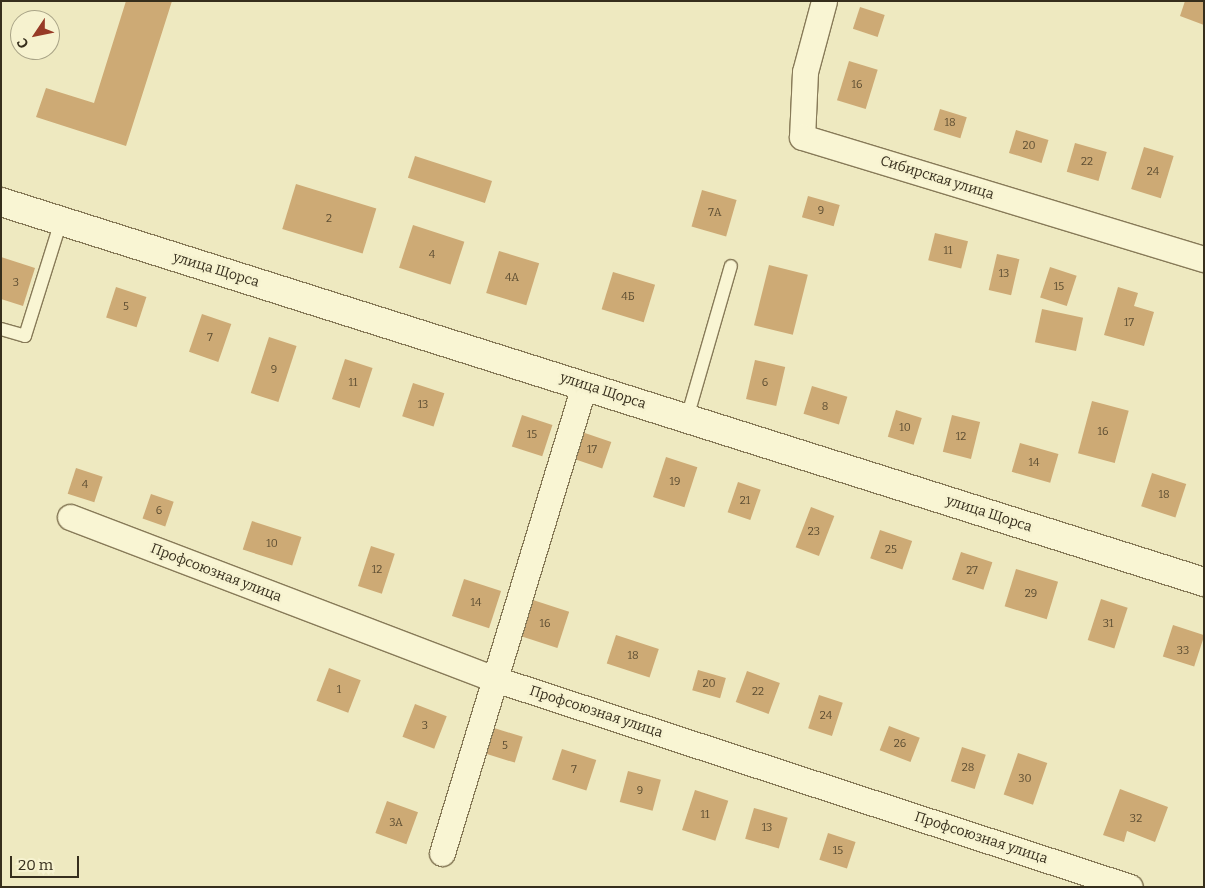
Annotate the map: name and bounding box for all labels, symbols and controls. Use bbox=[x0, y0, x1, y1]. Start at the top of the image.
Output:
north arrow bbox=[10, 10, 60, 60]
text: С bbox=[13, 35, 33, 52]
house number: 16 bbox=[852, 78, 862, 92]
house number: 18 bbox=[944, 116, 956, 130]
house number: 20 bbox=[1022, 139, 1036, 153]
street label: Сибирская улица bbox=[878, 153, 996, 203]
house number: 22 bbox=[1081, 155, 1093, 169]
house number: 24 bbox=[1147, 165, 1159, 179]
house number: 9 bbox=[818, 204, 824, 218]
house number: 7А bbox=[708, 206, 722, 220]
house number: 2 bbox=[326, 212, 332, 226]
house number: 11 bbox=[944, 244, 952, 258]
house number: 4 bbox=[429, 248, 435, 262]
street label: улица Щорса bbox=[171, 249, 261, 291]
house number: 13 bbox=[999, 267, 1009, 281]
house number: 4А bbox=[505, 271, 519, 285]
house number: 3 bbox=[13, 276, 19, 290]
house number: 15 bbox=[1054, 280, 1064, 294]
house number: 4Б bbox=[621, 290, 635, 304]
house number: 5 bbox=[123, 300, 129, 314]
house number: 17 bbox=[1124, 316, 1134, 330]
house number: 7 bbox=[207, 331, 213, 345]
house number: 9 bbox=[271, 363, 277, 377]
street label: улица Щорса bbox=[558, 369, 648, 413]
house number: 11 bbox=[349, 376, 357, 390]
house number: 6 bbox=[762, 376, 768, 390]
house number: 13 bbox=[418, 398, 428, 412]
house number: 8 bbox=[822, 400, 828, 414]
house number: 10 bbox=[899, 421, 911, 435]
house number: 16 bbox=[1098, 425, 1108, 439]
house number: 15 bbox=[527, 428, 537, 442]
house number: 12 bbox=[956, 430, 966, 444]
house number: 17 bbox=[587, 443, 597, 457]
house number: 14 bbox=[1029, 456, 1039, 470]
house number: 19 bbox=[670, 475, 680, 489]
house number: 4 bbox=[82, 478, 88, 492]
house number: 18 bbox=[1158, 488, 1170, 502]
street label: улица Щорса bbox=[944, 492, 1034, 536]
house number: 21 bbox=[740, 494, 750, 508]
house number: 6 bbox=[156, 504, 162, 518]
house number: 23 bbox=[808, 525, 820, 539]
house number: 10 bbox=[266, 537, 278, 551]
street label: Профсоюзная улица bbox=[148, 540, 284, 606]
house number: 25 bbox=[885, 543, 897, 557]
house number: 12 bbox=[372, 563, 382, 577]
house number: 27 bbox=[966, 564, 978, 578]
house number: 29 bbox=[1025, 587, 1037, 601]
house number: 14 bbox=[471, 596, 481, 610]
house number: 16 bbox=[540, 617, 550, 631]
house number: 31 bbox=[1103, 617, 1113, 631]
house number: 33 bbox=[1177, 644, 1189, 658]
house number: 18 bbox=[627, 649, 639, 663]
house number: 20 bbox=[702, 677, 716, 691]
house number: 1 bbox=[337, 683, 341, 697]
street label: Профсоюзная улица bbox=[527, 683, 665, 741]
house number: 22 bbox=[752, 685, 764, 699]
house number: 24 bbox=[820, 709, 832, 723]
house number: 3 bbox=[422, 719, 428, 733]
house number: 26 bbox=[894, 737, 906, 751]
house number: 5 bbox=[502, 739, 508, 753]
house number: 28 bbox=[962, 761, 974, 775]
house number: 7 bbox=[571, 763, 577, 777]
house number: 30 bbox=[1018, 772, 1032, 786]
house number: 9 bbox=[637, 784, 643, 798]
house number: 11 bbox=[701, 808, 709, 822]
street label: Профсоюзная улица bbox=[912, 809, 1050, 867]
house number: 32 bbox=[1130, 812, 1142, 826]
house number: 3А bbox=[389, 816, 403, 830]
house number: 13 bbox=[762, 821, 772, 835]
house number: 15 bbox=[833, 844, 843, 858]
scale bar bbox=[12, 846, 81, 878]
text: 20 m bbox=[18, 856, 53, 874]

